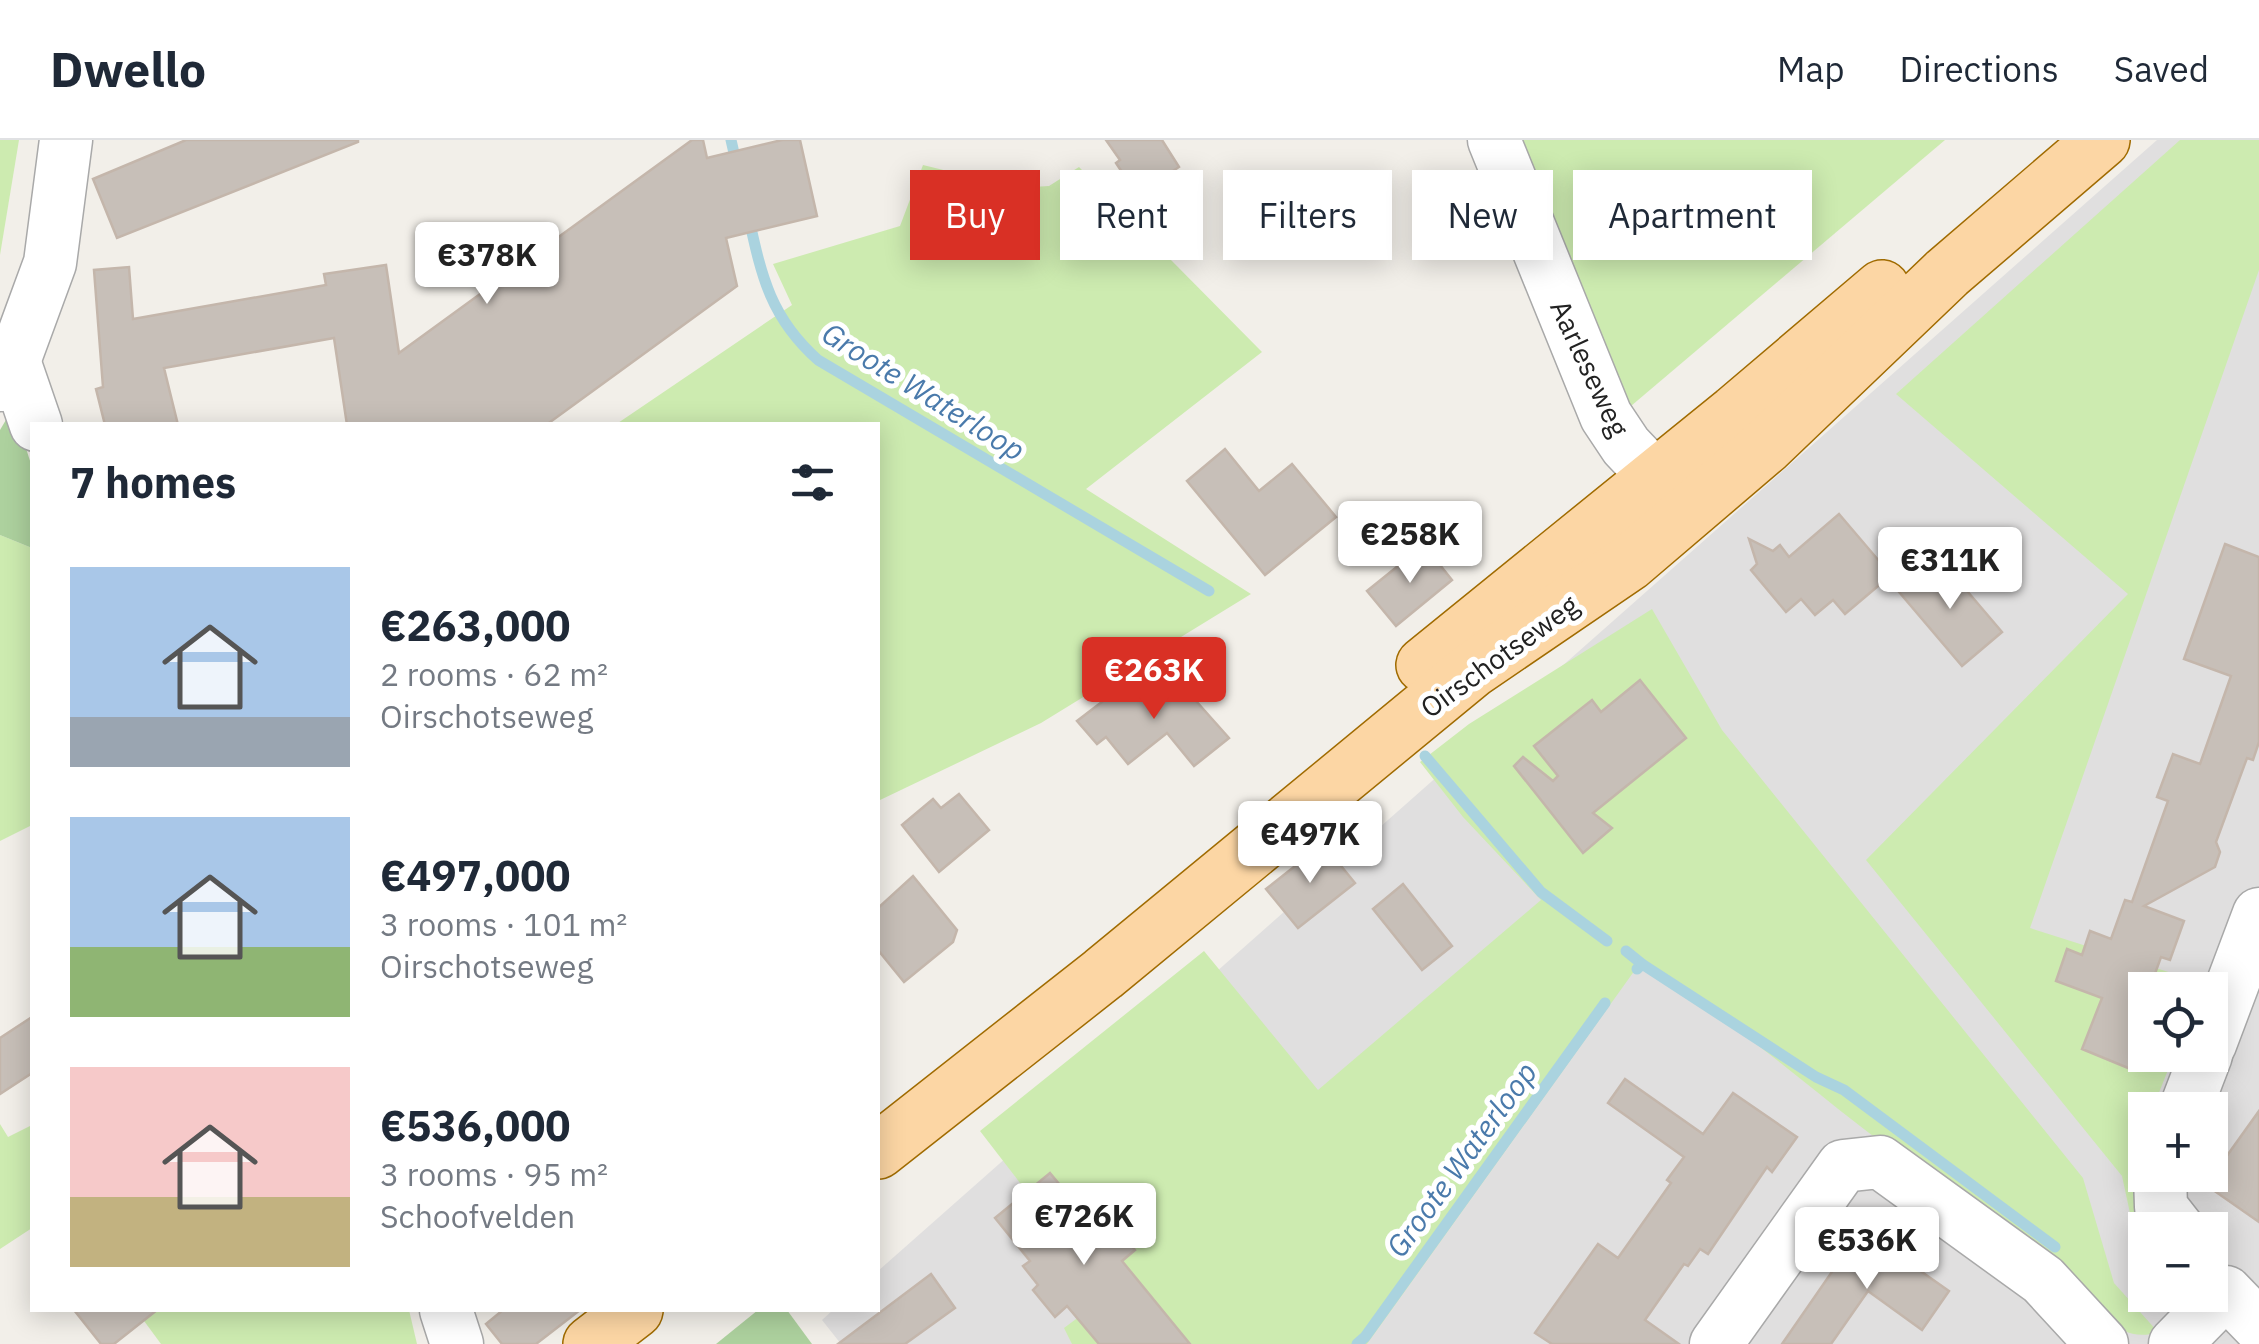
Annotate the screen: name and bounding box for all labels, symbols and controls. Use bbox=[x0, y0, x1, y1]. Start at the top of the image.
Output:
text: Dwello bbox=[50, 38, 206, 100]
text: Map bbox=[1777, 46, 1845, 92]
text: Directions bbox=[1900, 46, 2059, 92]
text: Saved bbox=[2114, 46, 2209, 92]
chip: Buy bbox=[910, 170, 1040, 260]
chip: Rent bbox=[1060, 170, 1203, 260]
chip: Filters bbox=[1223, 170, 1392, 260]
chip: New bbox=[1412, 170, 1553, 260]
chip: Apartment bbox=[1573, 170, 1812, 260]
pin: €378K bbox=[417, 222, 557, 307]
text: €378K bbox=[437, 233, 537, 275]
street label: Aarleseweg bbox=[1542, 294, 1638, 442]
water label: Groote Waterloop bbox=[815, 313, 1033, 469]
text: 7 homes bbox=[70, 455, 236, 510]
icon: filters bbox=[785, 455, 840, 510]
pin: €258K bbox=[1340, 501, 1480, 586]
text: €258K bbox=[1360, 512, 1460, 554]
pin: €311K bbox=[1880, 527, 2020, 612]
text: €311K bbox=[1900, 538, 2000, 580]
street label: Oirschotseweg bbox=[1413, 586, 1586, 726]
text: €263,000 bbox=[380, 598, 571, 653]
icon: home bbox=[150, 607, 270, 727]
pin: €263K bbox=[1084, 637, 1224, 722]
text: €263K bbox=[1104, 648, 1204, 690]
text: 2 rooms · 62 m² bbox=[380, 653, 608, 695]
text: Oirschotseweg bbox=[380, 695, 593, 737]
pin: €497K bbox=[1240, 801, 1380, 886]
text: €497K bbox=[1260, 812, 1360, 854]
text: €497,000 bbox=[380, 848, 571, 903]
icon: home bbox=[150, 857, 270, 977]
text: 3 rooms · 101 m² bbox=[380, 903, 627, 945]
text: Oirschotseweg bbox=[380, 945, 593, 987]
map controls bbox=[2128, 972, 2228, 1312]
button: locate bbox=[2128, 972, 2228, 1072]
water label: Groote Waterloop bbox=[1377, 1054, 1545, 1264]
button: + bbox=[2128, 1092, 2228, 1192]
text: €536,000 bbox=[380, 1098, 571, 1153]
icon: home bbox=[150, 1107, 270, 1227]
text: 3 rooms · 95 m² bbox=[380, 1153, 608, 1195]
pin: €726K bbox=[1014, 1183, 1154, 1268]
text: €726K bbox=[1034, 1194, 1134, 1236]
text: Schoofvelden bbox=[380, 1195, 575, 1237]
pin: €536K bbox=[1797, 1207, 1937, 1292]
button: − bbox=[2128, 1212, 2228, 1312]
text: €536K bbox=[1817, 1218, 1917, 1260]

